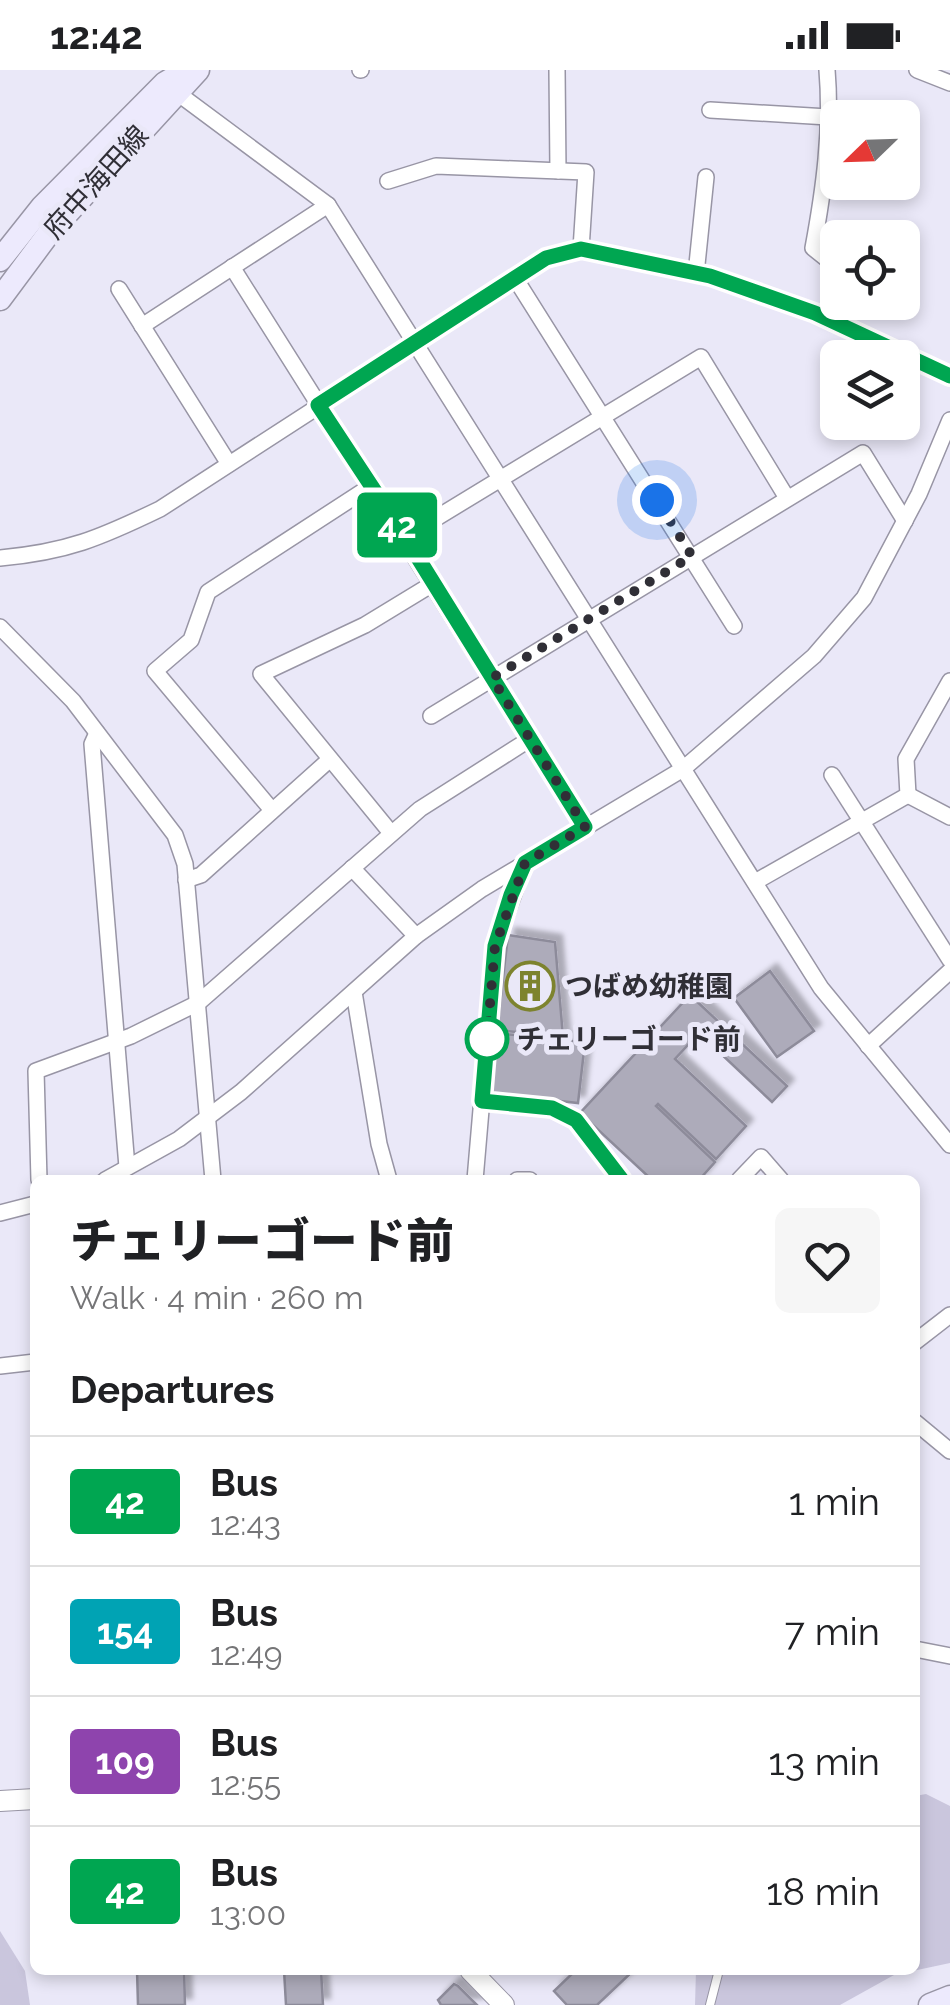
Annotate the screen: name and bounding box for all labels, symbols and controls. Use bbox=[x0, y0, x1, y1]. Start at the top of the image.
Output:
text: 12:42 bbox=[50, 13, 143, 58]
north arrow bbox=[820, 100, 920, 200]
map controls bbox=[820, 100, 920, 440]
street label: 府中海田線 bbox=[37, 119, 155, 245]
button: locate bbox=[820, 220, 920, 320]
button: layers bbox=[820, 340, 920, 440]
your location bbox=[632, 475, 682, 525]
line badge: 42 bbox=[352, 492, 442, 558]
text: 42 bbox=[377, 505, 417, 546]
building icon: つばめ幼稚園 bbox=[504, 960, 556, 1012]
place label: つばめ幼稚園 bbox=[565, 970, 733, 1003]
marker: チェリーゴード前 bbox=[466, 1018, 508, 1060]
place label: チェリーゴード前 bbox=[517, 1023, 741, 1056]
button: heart bbox=[775, 1208, 880, 1313]
text: チェリーゴード前 bbox=[70, 1213, 454, 1269]
text: Walk · 4 min · 260 m bbox=[70, 1279, 363, 1316]
text: Departures bbox=[70, 1367, 275, 1412]
text: Bus bbox=[210, 1460, 278, 1505]
text: 1 min bbox=[789, 1479, 880, 1524]
text: 42 bbox=[105, 1481, 145, 1522]
text: 12:43 bbox=[210, 1505, 281, 1542]
text: Bus bbox=[210, 1590, 278, 1635]
text: 7 min bbox=[785, 1609, 880, 1654]
text: 154 bbox=[97, 1611, 153, 1652]
text: 12:49 bbox=[210, 1635, 283, 1672]
text: Bus bbox=[210, 1720, 278, 1765]
text: 13 min bbox=[768, 1739, 880, 1784]
text: 109 bbox=[95, 1741, 155, 1782]
text: 12:55 bbox=[210, 1765, 281, 1802]
text: Bus bbox=[210, 1850, 278, 1895]
text: 18 min bbox=[766, 1869, 880, 1914]
text: 42 bbox=[105, 1871, 145, 1912]
text: 13:00 bbox=[210, 1895, 286, 1932]

